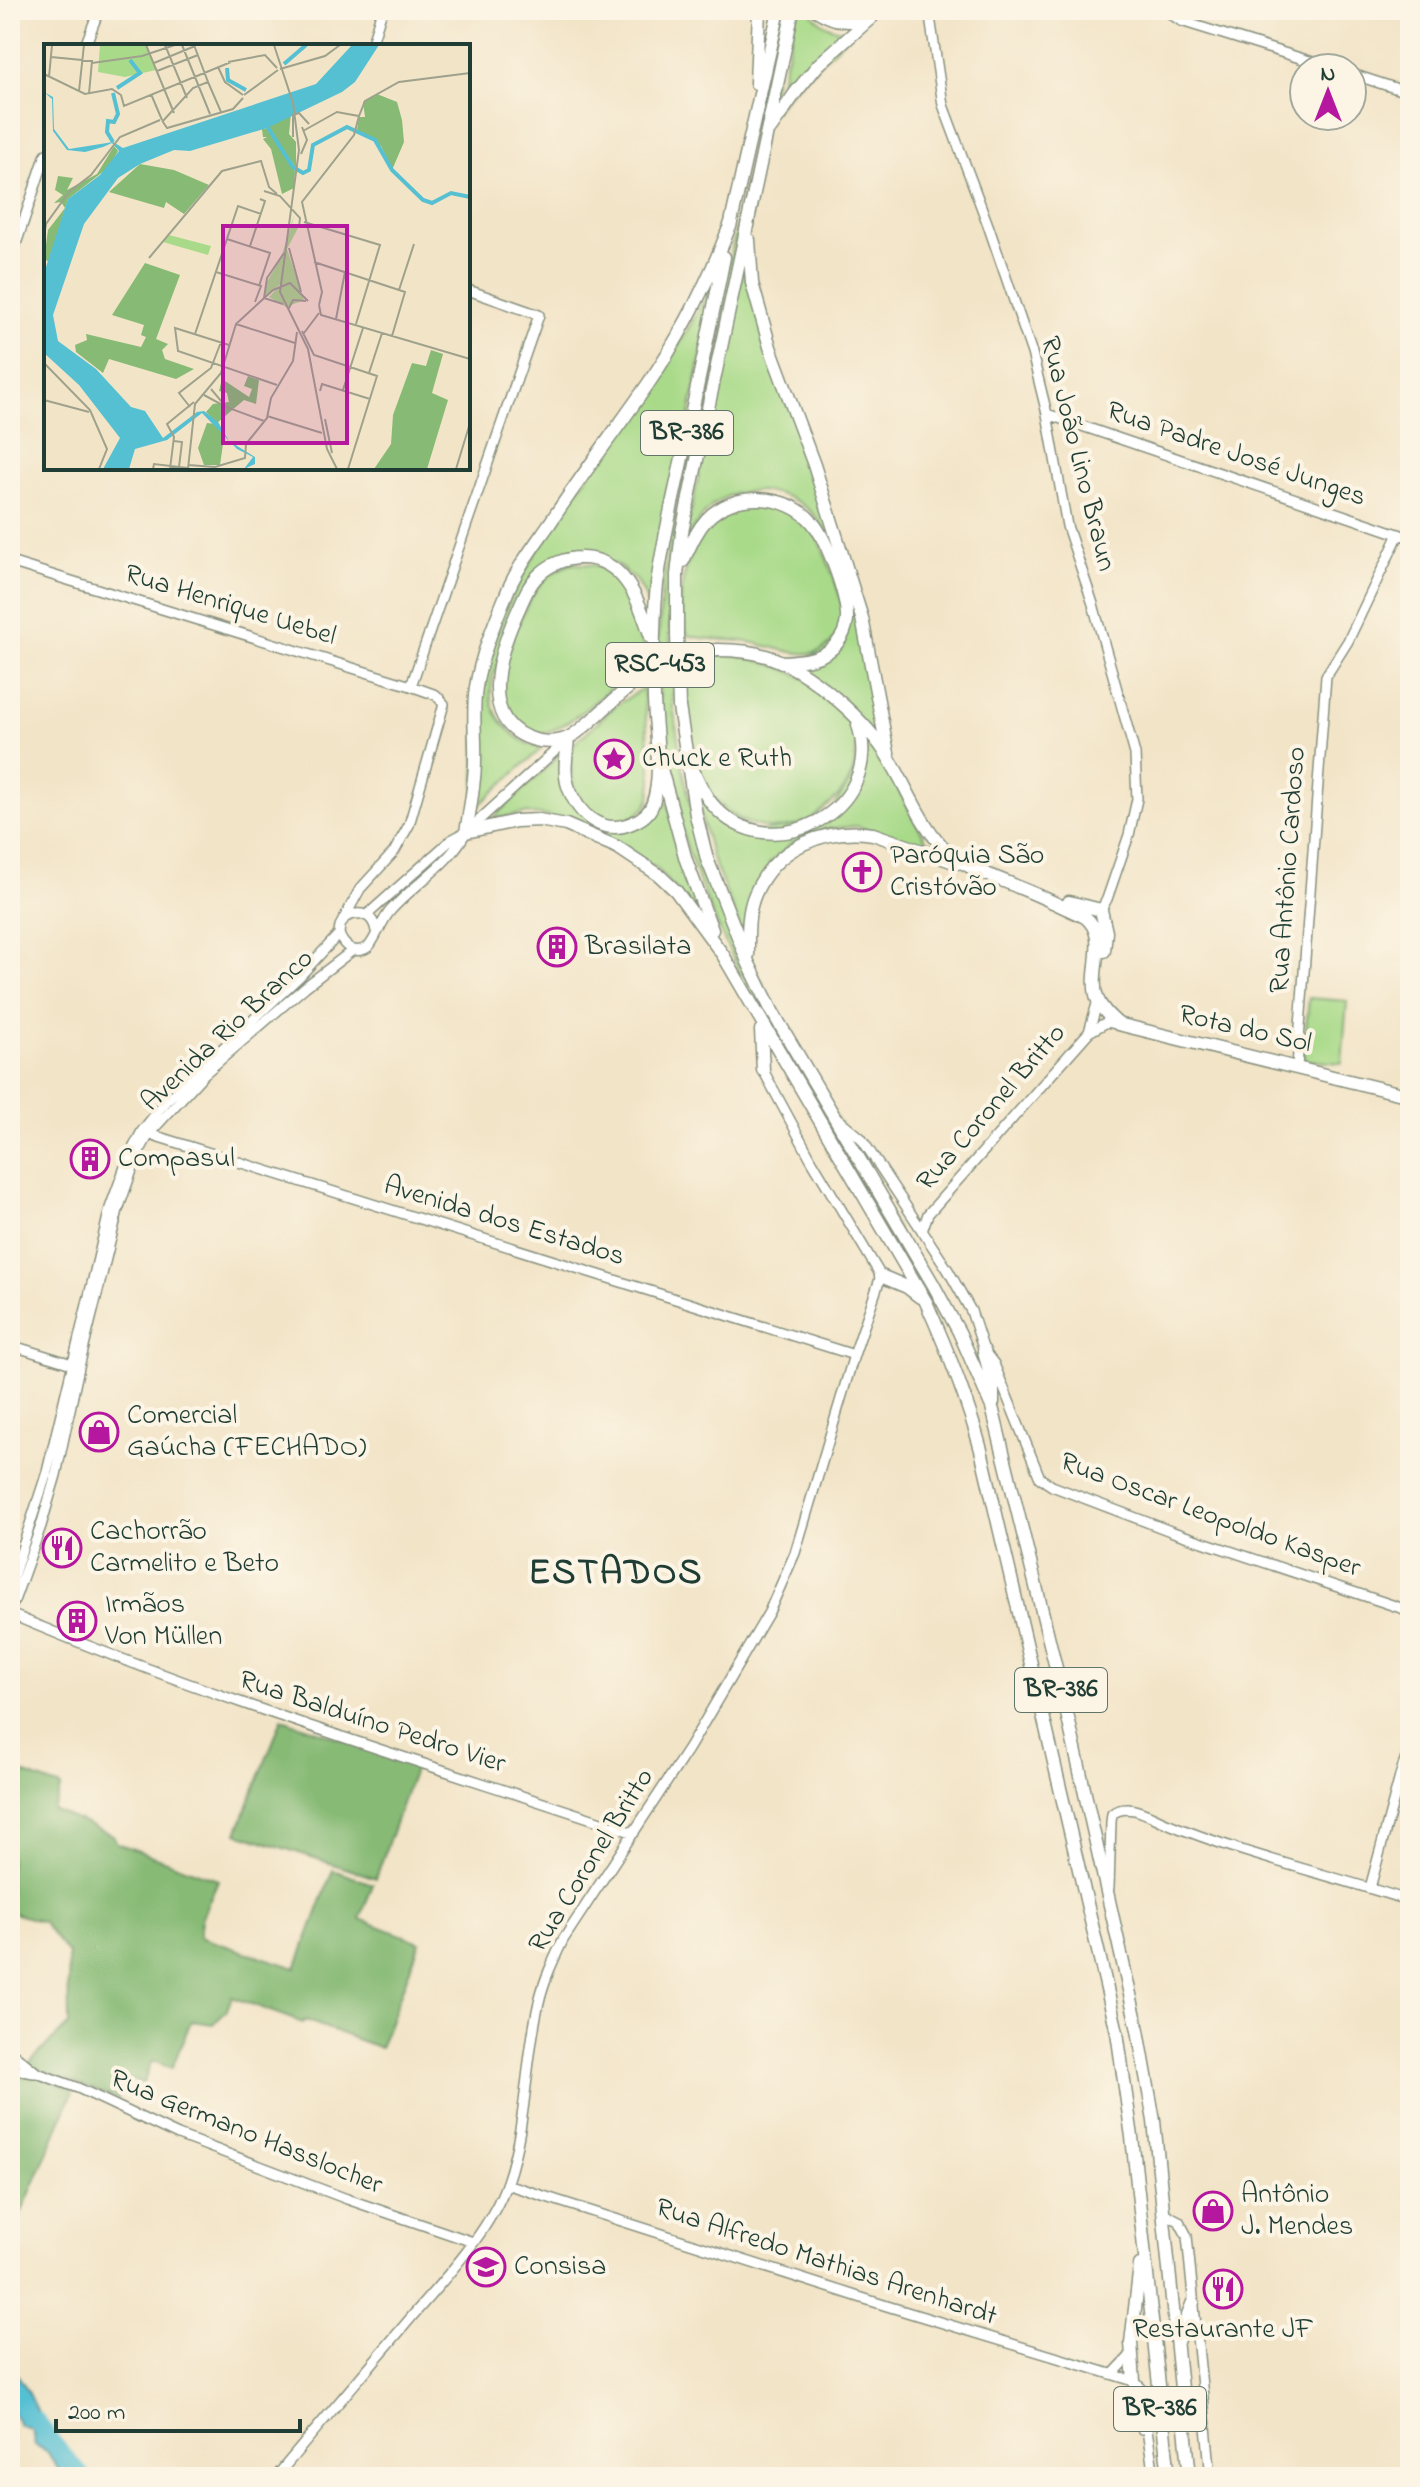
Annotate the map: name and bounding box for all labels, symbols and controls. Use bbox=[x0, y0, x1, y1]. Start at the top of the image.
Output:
inset map bbox=[44, 44, 470, 470]
north arrow bbox=[1288, 52, 1368, 132]
text: N bbox=[1321, 59, 1335, 91]
street label: Rua João Lino Braun bbox=[1028, 332, 1126, 576]
street label: Rua Padre José Junges bbox=[1101, 391, 1371, 519]
road number: BR-386 bbox=[641, 411, 733, 455]
street label: Rua Henrique Uebel bbox=[119, 554, 341, 658]
road number: RSC-453 bbox=[606, 643, 714, 687]
place icon: Chuck e Ruth bbox=[593, 738, 635, 780]
place label: Chuck e Ruth bbox=[642, 739, 792, 780]
street label: Rua Antônio Cardoso bbox=[1260, 745, 1318, 995]
place label: Paróquia São Cristóvão bbox=[890, 836, 1044, 909]
church icon: Paróquia São Cristóvão bbox=[841, 851, 883, 893]
building icon: Brasilata bbox=[536, 926, 578, 968]
place label: Brasilata bbox=[584, 927, 691, 968]
street label: Avenida Rio Branco bbox=[132, 940, 324, 1122]
street label: Rota do Sol bbox=[1174, 995, 1316, 1065]
street label: Rua Coronel Britto bbox=[907, 1015, 1077, 1201]
building icon: Compasul bbox=[69, 1138, 111, 1180]
place label: Compasul bbox=[118, 1139, 235, 1180]
street label: Avenida dos Estados bbox=[378, 1166, 630, 1278]
place label: Comercial Gaúcha (FECHADO) bbox=[127, 1396, 366, 1469]
shop icon: Comercial Gaúcha (FECHADO) bbox=[78, 1411, 120, 1453]
street label: Rua Oscar Leopoldo Kasper bbox=[1054, 1442, 1366, 1590]
place label: Cachorrão Carmelito e Beto bbox=[90, 1512, 279, 1585]
restaurant icon: Cachorrão Carmelito e Beto bbox=[41, 1527, 83, 1569]
district label: ESTADOS bbox=[529, 1548, 703, 1601]
place label: Irmãos Von Müllen bbox=[104, 1585, 222, 1658]
building icon: Irmãos Von Müllen bbox=[56, 1600, 98, 1642]
street label: Rua Balduíno Pedro Vier bbox=[233, 1661, 511, 1786]
road number: BR-386 bbox=[1015, 1668, 1107, 1712]
street label: Rua Coronel Britto bbox=[519, 1761, 665, 1961]
street label: Rua Germano Hasslocher bbox=[104, 2060, 389, 2207]
place label: Antônio J. Mendes bbox=[1241, 2175, 1353, 2248]
street label: Rua Alfredo Mathias Arenhardt bbox=[650, 2188, 1002, 2338]
shop icon: Antônio J. Mendes bbox=[1192, 2190, 1234, 2232]
school or university icon: Consisa bbox=[465, 2246, 507, 2288]
place label: Consisa bbox=[514, 2247, 606, 2288]
restaurant icon: Restaurante JF bbox=[1202, 2268, 1244, 2310]
place label: Restaurante JF bbox=[1132, 2310, 1314, 2351]
scale bar bbox=[56, 2383, 300, 2433]
road number: BR-386 bbox=[1114, 2387, 1206, 2431]
text: 200 m bbox=[68, 2396, 125, 2431]

